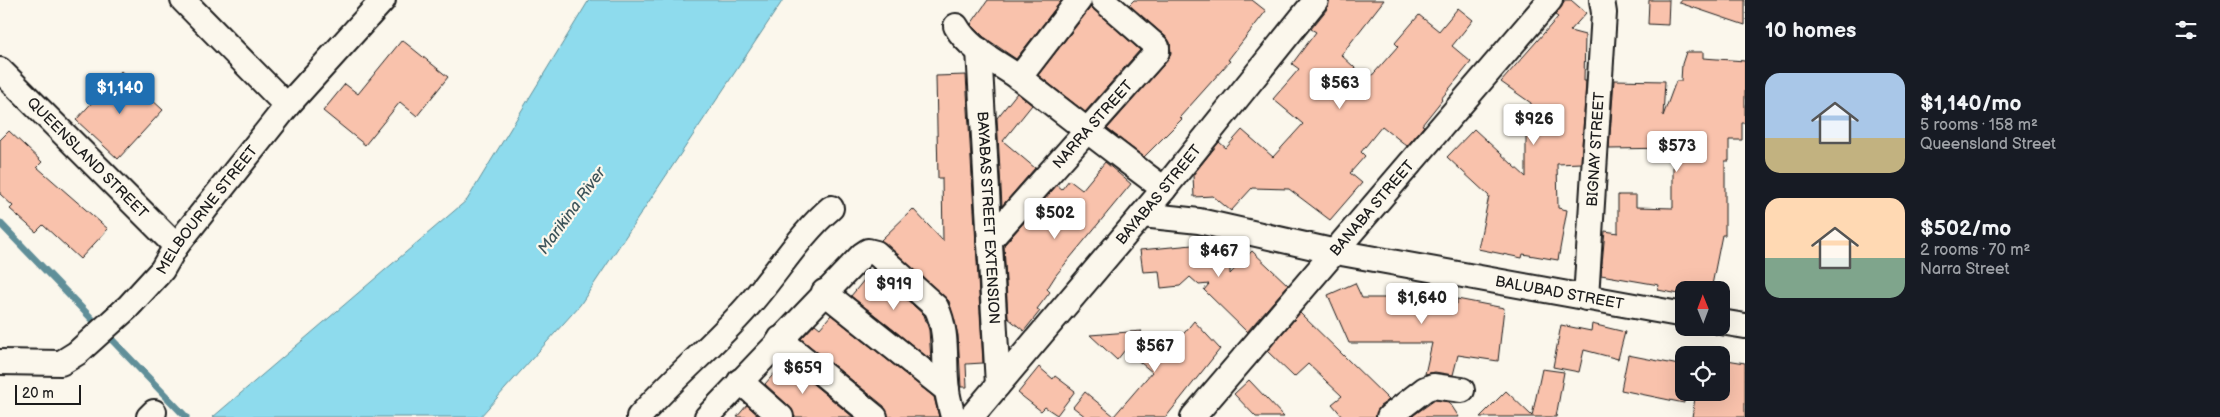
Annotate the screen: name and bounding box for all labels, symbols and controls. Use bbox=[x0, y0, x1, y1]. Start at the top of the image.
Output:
icon: filters bbox=[2172, 16, 2200, 44]
text: 10 homes bbox=[1765, 18, 1856, 43]
pin: $563 bbox=[1310, 68, 1370, 110]
pin: $1,140 bbox=[79, 72, 161, 115]
text: $563 bbox=[1321, 74, 1359, 93]
street label: NARRA STREET bbox=[1048, 76, 1137, 173]
text: $1,140 bbox=[97, 79, 143, 98]
street label: BIGNAY STREET bbox=[1582, 91, 1608, 207]
text: $1,140/mo bbox=[1920, 91, 2021, 116]
street label: QUEENSLAND STREET bbox=[23, 93, 152, 222]
icon: home bbox=[1805, 93, 1865, 153]
pin: $926 bbox=[1504, 104, 1564, 146]
text: $926 bbox=[1514, 110, 1554, 129]
street label: BAYABAS STREET EXTENSION bbox=[973, 111, 1004, 325]
text: 5 rooms · 158 m² bbox=[1920, 116, 2038, 135]
pin: $573 bbox=[1647, 130, 1707, 173]
text: Queensland Street bbox=[1920, 135, 2056, 154]
text: $573 bbox=[1658, 137, 1696, 156]
street label: MELBOURNE STREET bbox=[152, 141, 262, 278]
street label: BAYABAS STREET bbox=[1112, 141, 1206, 248]
street label: BANABA STREET bbox=[1325, 156, 1418, 260]
water label: Marikina River bbox=[534, 163, 611, 258]
pin: $502 bbox=[1025, 198, 1085, 240]
text: $502 bbox=[1035, 204, 1075, 223]
text: $502/mo bbox=[1920, 216, 2011, 241]
icon: home bbox=[1805, 218, 1865, 278]
pin: $467 bbox=[1189, 236, 1249, 278]
text: 2 rooms · 70 m² bbox=[1920, 241, 2030, 260]
text: $467 bbox=[1200, 242, 1238, 261]
text: Narra Street bbox=[1920, 260, 2009, 279]
pin: $919 bbox=[864, 268, 924, 311]
street label: BALUBAD STREET bbox=[1494, 272, 1626, 313]
text: $919 bbox=[876, 275, 912, 294]
north arrow bbox=[1675, 281, 1730, 336]
map controls bbox=[1675, 281, 1730, 401]
pin: $1,640 bbox=[1381, 282, 1463, 325]
text: $1,640 bbox=[1397, 289, 1447, 308]
pin: $567 bbox=[1125, 330, 1185, 373]
text: $567 bbox=[1136, 337, 1174, 356]
button: locate bbox=[1675, 346, 1730, 401]
pin: $659 bbox=[773, 352, 833, 395]
text: $659 bbox=[784, 359, 822, 378]
scale bar bbox=[15, 382, 81, 405]
text: 20 m bbox=[22, 385, 54, 402]

